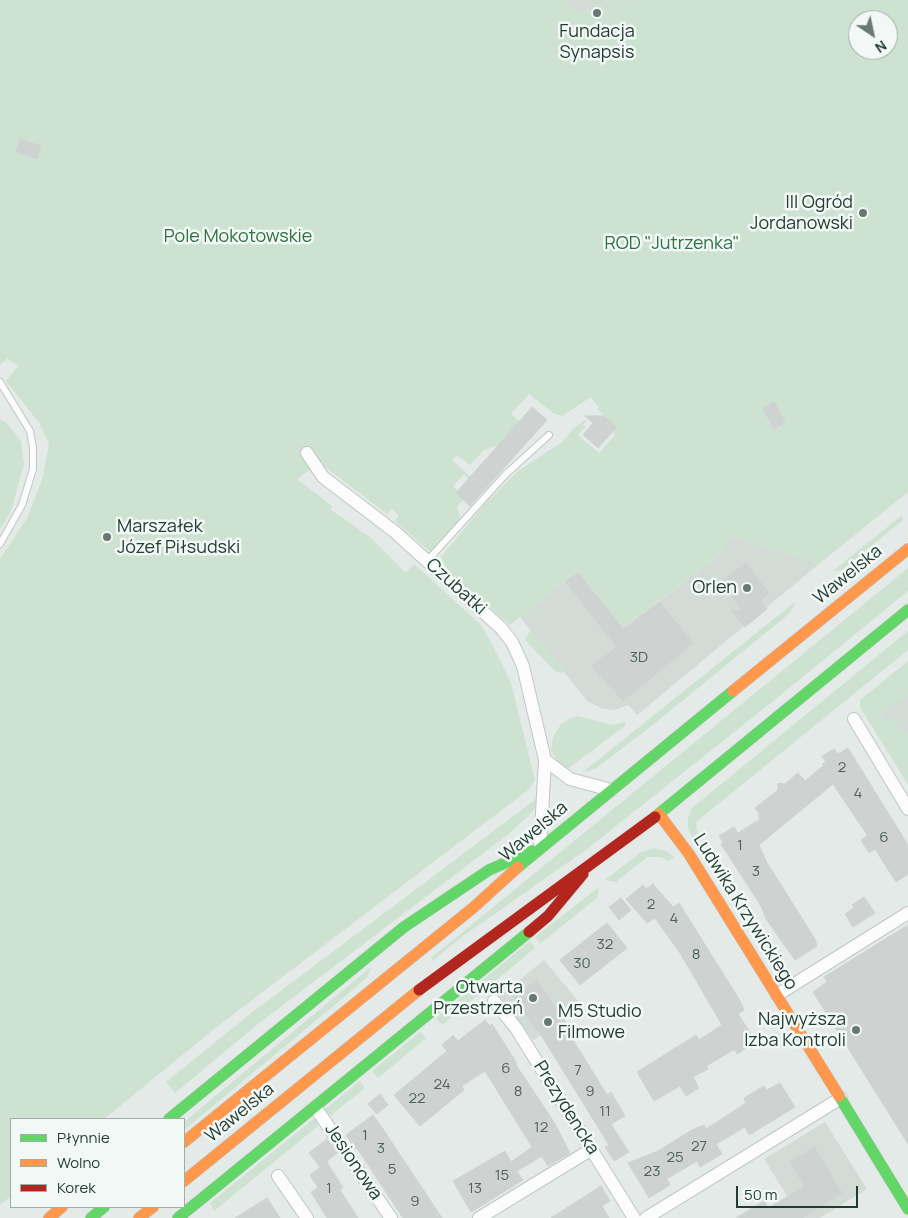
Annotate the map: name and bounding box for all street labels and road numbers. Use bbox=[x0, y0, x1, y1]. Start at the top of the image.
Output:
street label: Wawelska bbox=[809, 541, 887, 609]
street label: Czubatki bbox=[421, 554, 491, 620]
street label: Wawelska bbox=[496, 797, 572, 867]
street label: Ludwika Krzywickiego bbox=[688, 830, 802, 994]
street label: Prezydencka bbox=[529, 1057, 603, 1159]
street label: Wawelska bbox=[201, 1079, 279, 1147]
street label: Jesionowa bbox=[320, 1120, 386, 1204]

